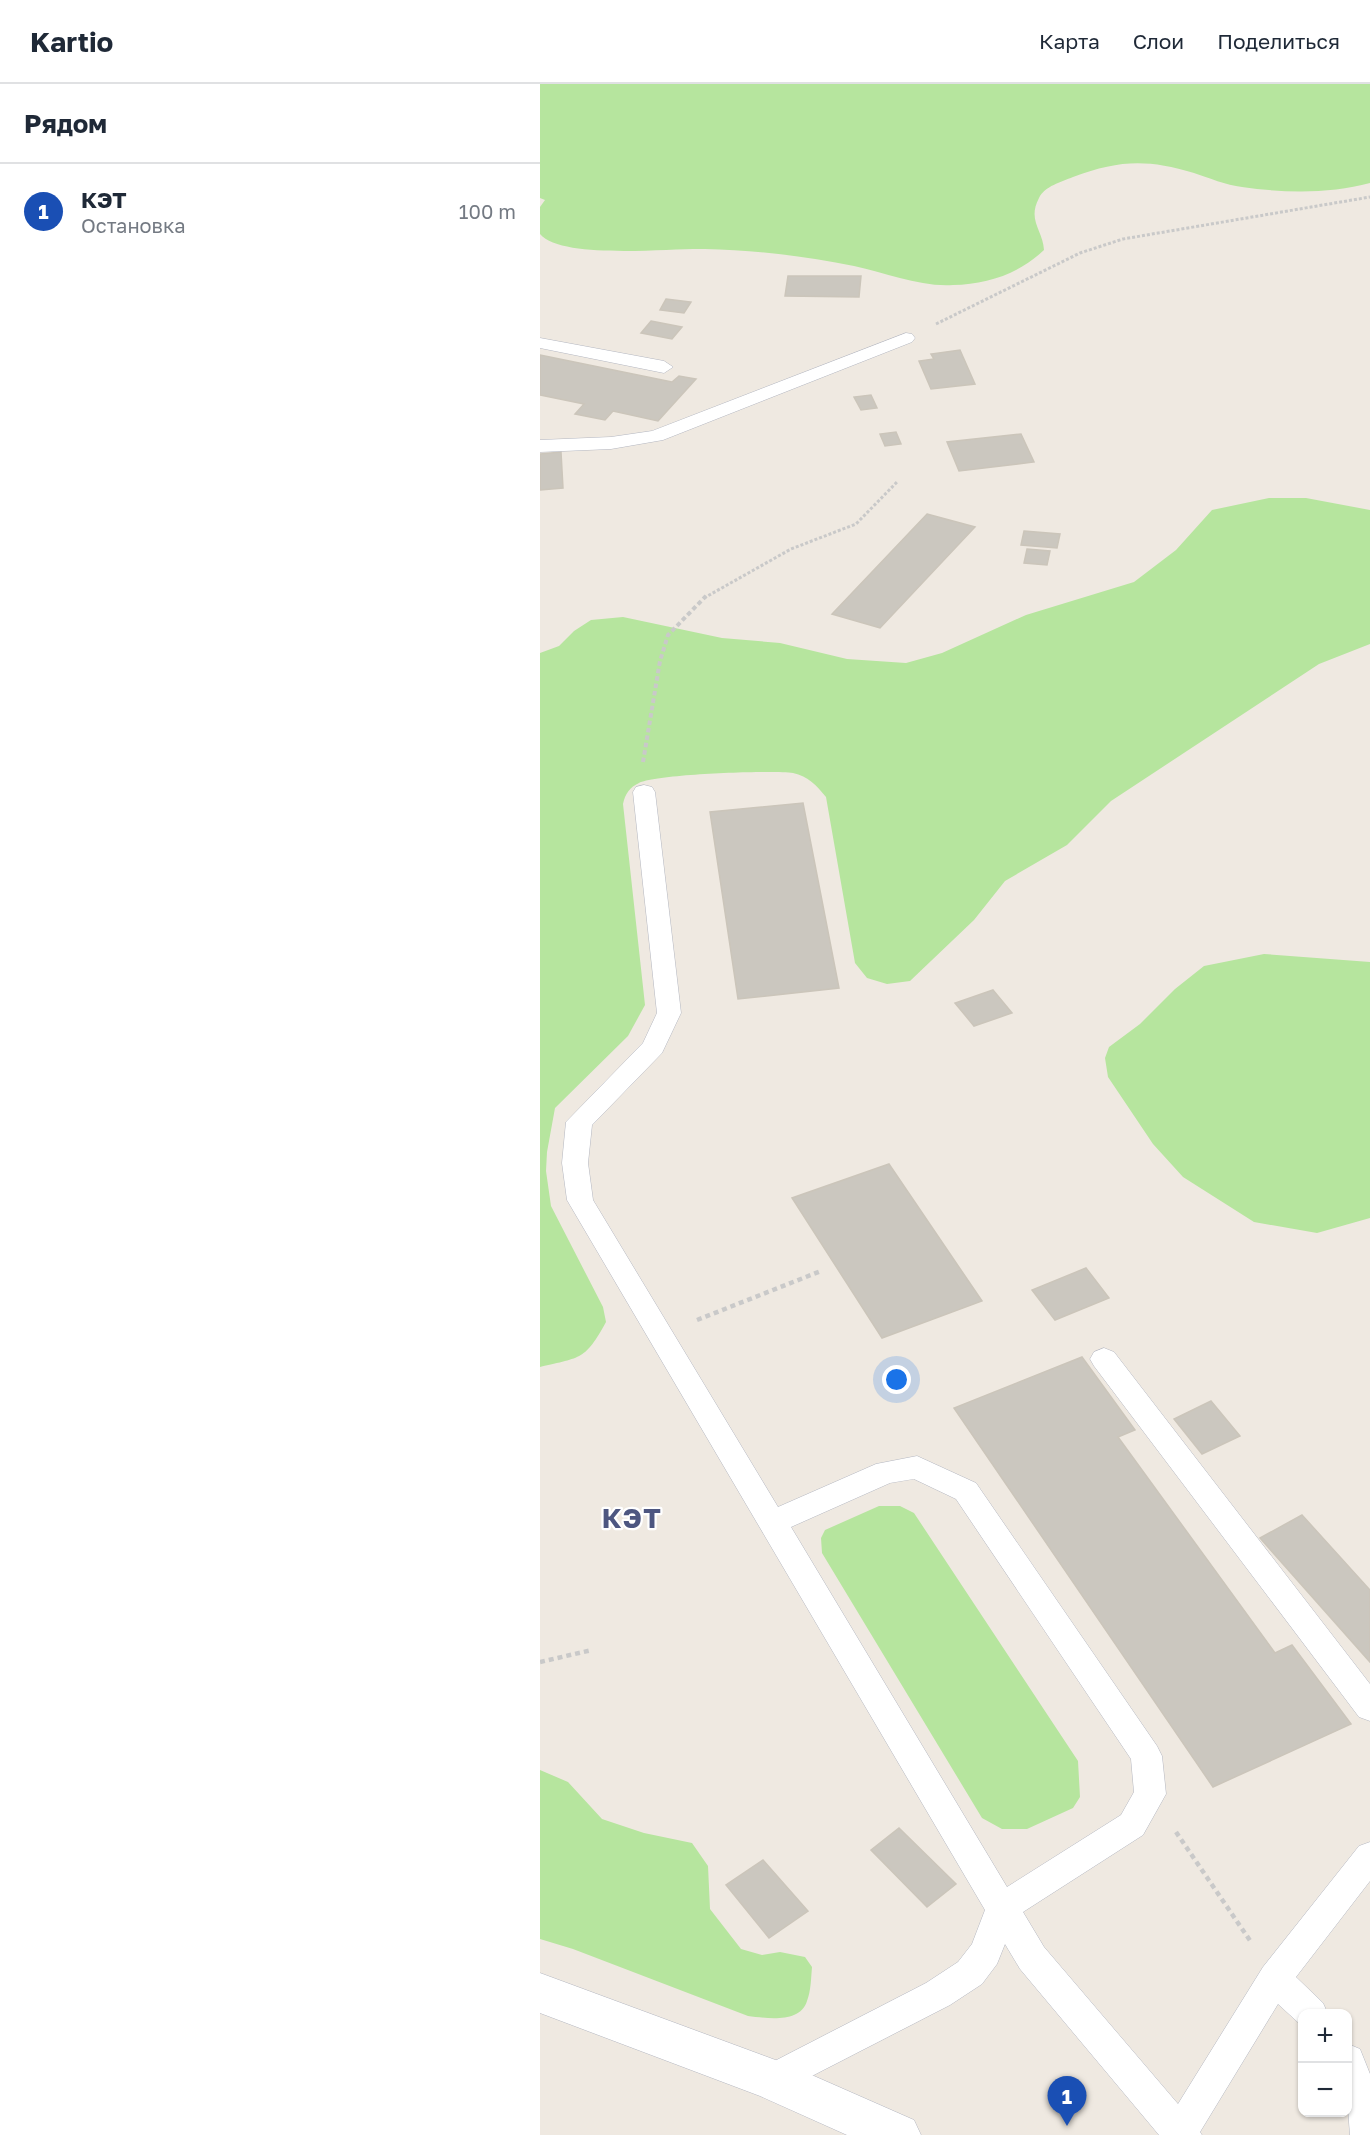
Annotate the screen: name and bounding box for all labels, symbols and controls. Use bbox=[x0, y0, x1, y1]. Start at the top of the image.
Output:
text: Kartio bbox=[30, 25, 113, 58]
text: Карта bbox=[1039, 28, 1100, 54]
text: Слои bbox=[1133, 28, 1184, 54]
text: Поделиться bbox=[1217, 28, 1340, 54]
text: Рядом bbox=[24, 108, 107, 139]
text: КЭТ bbox=[81, 186, 127, 213]
text: 1 bbox=[38, 199, 49, 223]
text: 100 m bbox=[459, 199, 516, 223]
text: Остановка bbox=[81, 213, 186, 237]
your location bbox=[882, 1365, 911, 1394]
district label: КЭТ bbox=[602, 1502, 662, 1534]
map controls bbox=[1298, 2009, 1352, 2117]
button: + bbox=[1298, 2009, 1352, 2063]
button: − bbox=[1298, 2063, 1352, 2117]
pin: 1 bbox=[1048, 2076, 1086, 2126]

